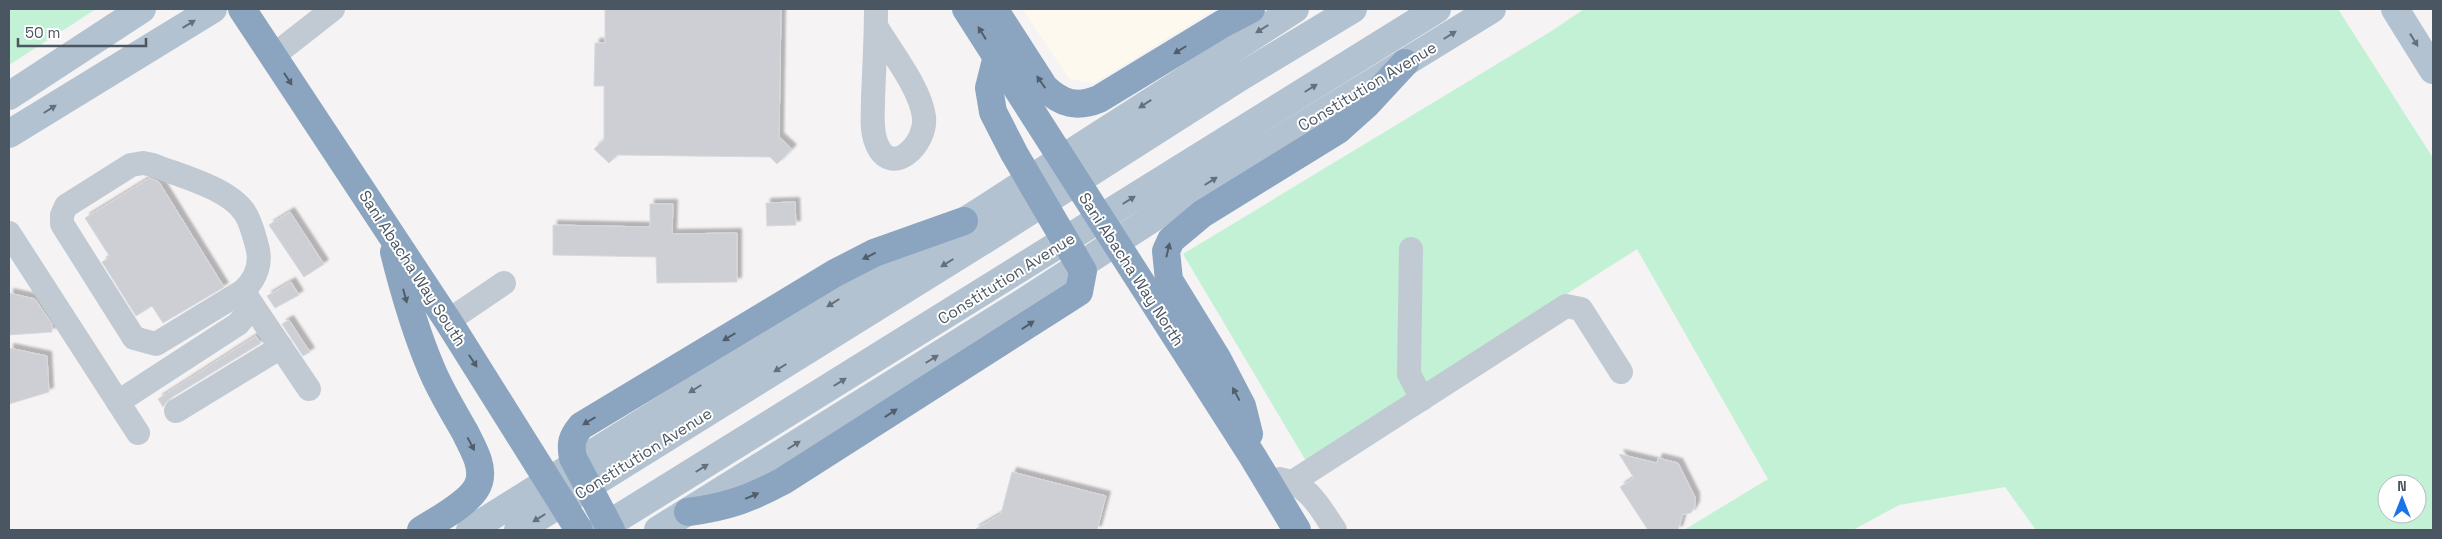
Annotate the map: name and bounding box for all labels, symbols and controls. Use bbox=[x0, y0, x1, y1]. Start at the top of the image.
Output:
scale bar bbox=[18, 15, 145, 47]
one-way arrow bbox=[182, 19, 195, 28]
text: 50 m bbox=[25, 23, 60, 42]
one-way arrow bbox=[1256, 24, 1269, 34]
one-way arrow bbox=[977, 26, 986, 39]
one-way arrow bbox=[1443, 30, 1456, 39]
one-way arrow bbox=[2409, 33, 2419, 46]
street label: Constitution Avenue bbox=[1294, 37, 1440, 136]
one-way arrow bbox=[1174, 45, 1187, 54]
one-way arrow bbox=[283, 72, 293, 85]
one-way arrow bbox=[1036, 76, 1046, 89]
one-way arrow bbox=[1304, 83, 1317, 92]
one-way arrow bbox=[1138, 99, 1152, 109]
one-way arrow bbox=[44, 104, 57, 113]
one-way arrow bbox=[1205, 176, 1218, 186]
street label: Sani Abacha Way South bbox=[354, 186, 471, 350]
street label: Sani Abacha Way North bbox=[1074, 188, 1189, 350]
one-way arrow bbox=[1122, 196, 1135, 205]
street label: Constitution Avenue bbox=[934, 228, 1079, 329]
one-way arrow bbox=[1164, 242, 1172, 258]
one-way arrow bbox=[862, 252, 876, 260]
one-way arrow bbox=[941, 258, 954, 268]
one-way arrow bbox=[401, 288, 409, 303]
one-way arrow bbox=[827, 298, 840, 307]
one-way arrow bbox=[1021, 320, 1035, 329]
one-way arrow bbox=[722, 333, 735, 342]
one-way arrow bbox=[468, 354, 478, 367]
one-way arrow bbox=[925, 355, 939, 364]
one-way arrow bbox=[773, 363, 786, 372]
one-way arrow bbox=[833, 377, 846, 386]
one-way arrow bbox=[689, 384, 702, 393]
one-way arrow bbox=[1232, 386, 1240, 401]
street label: Constitution Avenue bbox=[571, 403, 716, 504]
one-way arrow bbox=[885, 408, 898, 418]
one-way arrow bbox=[583, 416, 596, 425]
one-way arrow bbox=[467, 437, 475, 451]
one-way arrow bbox=[788, 441, 801, 450]
one-way arrow bbox=[695, 463, 708, 472]
north arrow bbox=[2377, 474, 2427, 524]
text: N bbox=[2397, 477, 2407, 495]
one-way arrow bbox=[745, 492, 759, 500]
one-way arrow bbox=[532, 513, 545, 522]

